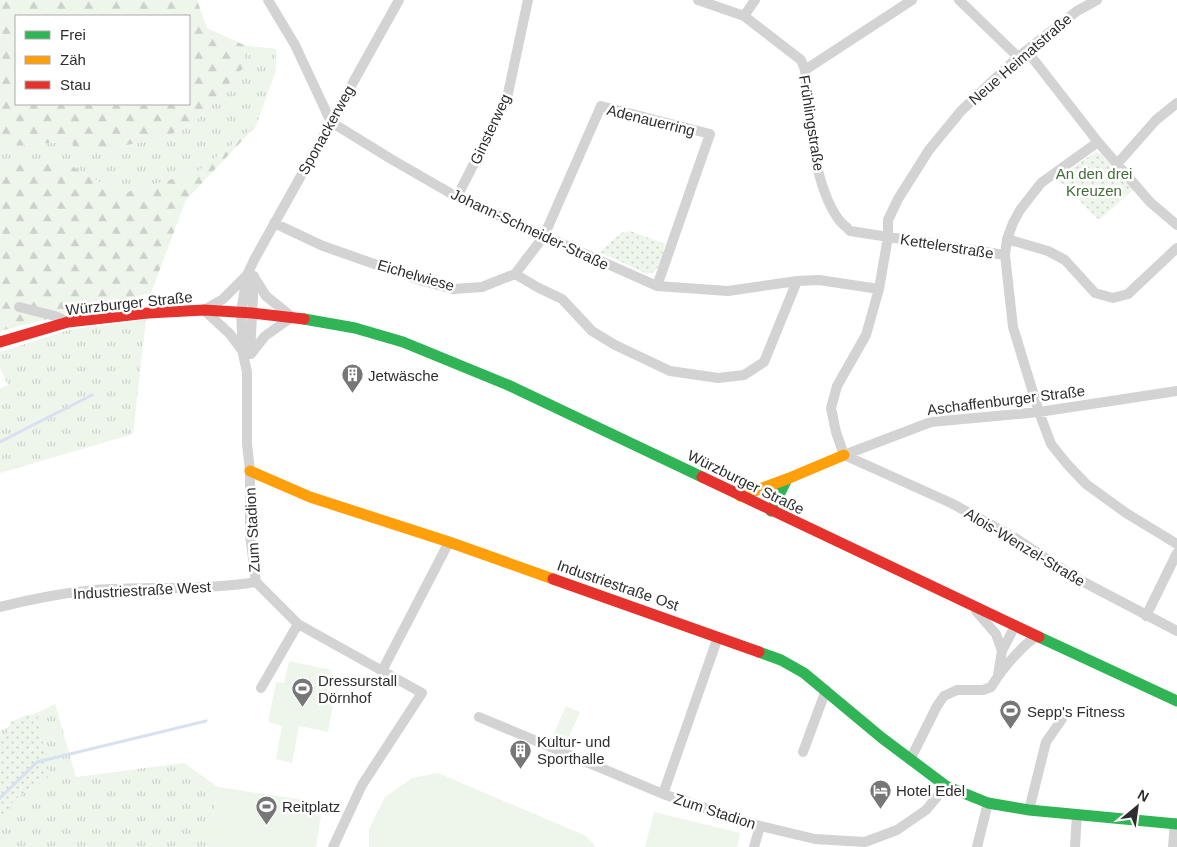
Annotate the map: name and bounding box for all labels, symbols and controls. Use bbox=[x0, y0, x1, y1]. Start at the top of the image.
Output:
street label: Neue Heimatstraße bbox=[965, 10, 1075, 108]
legend bbox=[15, 15, 190, 105]
text: Frei bbox=[60, 26, 86, 43]
text: Zäh bbox=[60, 51, 86, 68]
street label: Frühlingstraße bbox=[796, 74, 828, 172]
text: Stau bbox=[60, 76, 91, 93]
street label: Sponackerweg bbox=[295, 82, 357, 178]
street label: Ginsterweg bbox=[466, 91, 514, 167]
street label: Adenauerring bbox=[605, 101, 697, 139]
park label: An den drei Kreuzen bbox=[1056, 165, 1132, 199]
street label: Johann-Schneider-Straße bbox=[449, 185, 611, 273]
street label: Kettelerstraße bbox=[899, 230, 995, 262]
street label: Eichelwiese bbox=[376, 256, 456, 294]
street label: Würzburger Straße bbox=[65, 288, 193, 318]
building icon: Jetwäsche bbox=[340, 363, 364, 394]
place label: Jetwäsche bbox=[368, 367, 439, 384]
street label: Aschaffenburger Straße bbox=[926, 382, 1086, 418]
street label: Würzburger Straße bbox=[685, 446, 807, 518]
street label: Zum Stadion bbox=[241, 487, 263, 573]
street label: Alois-Wenzel-Straße bbox=[962, 504, 1088, 590]
street label: Industriestraße Ost bbox=[555, 556, 682, 614]
street label: Industriestraße West bbox=[73, 578, 212, 602]
place label: Dressurstall Dörnhof bbox=[318, 672, 397, 706]
sports icon: Dressurstall Dörnhof bbox=[290, 677, 314, 708]
sports icon: Sepp's Fitness bbox=[999, 699, 1023, 730]
place label: Sepp's Fitness bbox=[1027, 703, 1125, 720]
place label: Kultur- und Sporthalle bbox=[537, 733, 610, 767]
building icon: Kultur- und Sporthalle bbox=[509, 738, 533, 769]
hotel icon: Hotel Edel bbox=[868, 778, 892, 809]
place label: Hotel Edel bbox=[896, 782, 965, 799]
north arrow bbox=[1112, 782, 1162, 832]
text: N bbox=[1135, 786, 1152, 805]
street label: Zum Stadion bbox=[672, 790, 758, 832]
sports icon: Reitplatz bbox=[254, 794, 278, 825]
place label: Reitplatz bbox=[282, 798, 340, 815]

